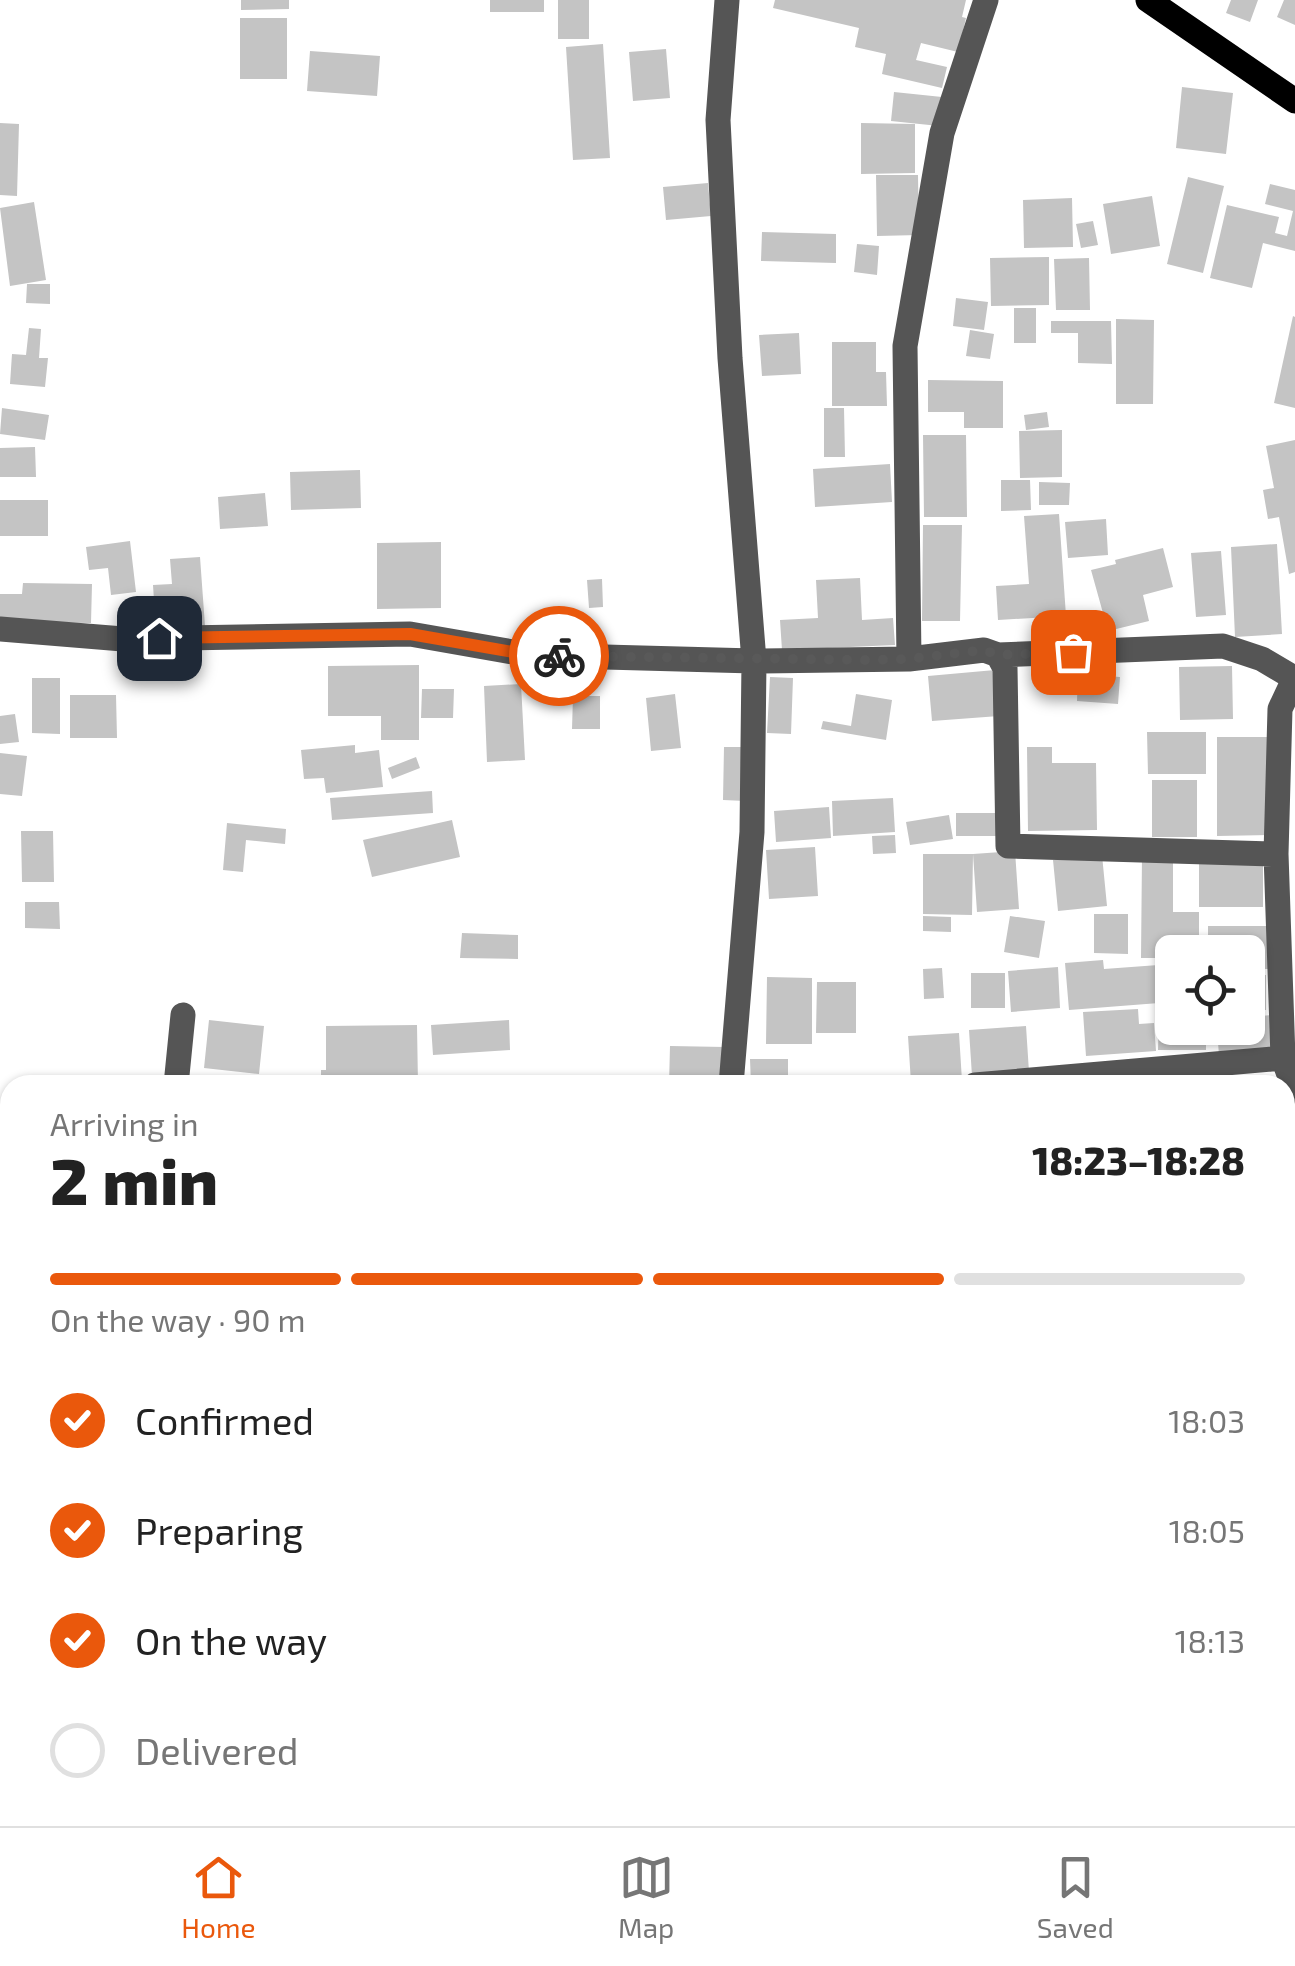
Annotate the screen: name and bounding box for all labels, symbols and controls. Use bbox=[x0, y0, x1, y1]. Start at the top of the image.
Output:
pin bbox=[117, 596, 202, 681]
courier bbox=[509, 606, 609, 706]
pin bbox=[1031, 610, 1116, 695]
icon: home bbox=[132, 611, 187, 666]
icon: bag bbox=[1046, 625, 1101, 680]
icon: bike bbox=[532, 629, 587, 684]
map controls bbox=[1155, 935, 1265, 1045]
button: locate bbox=[1155, 935, 1265, 1045]
text: Arriving in bbox=[50, 1104, 199, 1142]
text: 18:23–18:28 bbox=[1032, 1137, 1245, 1183]
text: 2 min bbox=[50, 1140, 218, 1218]
text: On the way · 90 m bbox=[50, 1300, 306, 1338]
icon: check bbox=[50, 1393, 105, 1448]
text: Confirmed bbox=[135, 1397, 314, 1443]
text: 18:03 bbox=[1168, 1401, 1245, 1439]
icon: check bbox=[50, 1503, 105, 1558]
text: Preparing bbox=[135, 1507, 303, 1553]
text: 18:05 bbox=[1169, 1511, 1245, 1549]
icon: check bbox=[50, 1613, 105, 1668]
text: On the way bbox=[135, 1617, 327, 1663]
text: 18:13 bbox=[1175, 1621, 1245, 1659]
text: Delivered bbox=[135, 1727, 299, 1773]
tab: Home bbox=[181, 1850, 255, 1944]
tab: Map bbox=[618, 1850, 674, 1944]
tab: Saved bbox=[1037, 1850, 1114, 1944]

